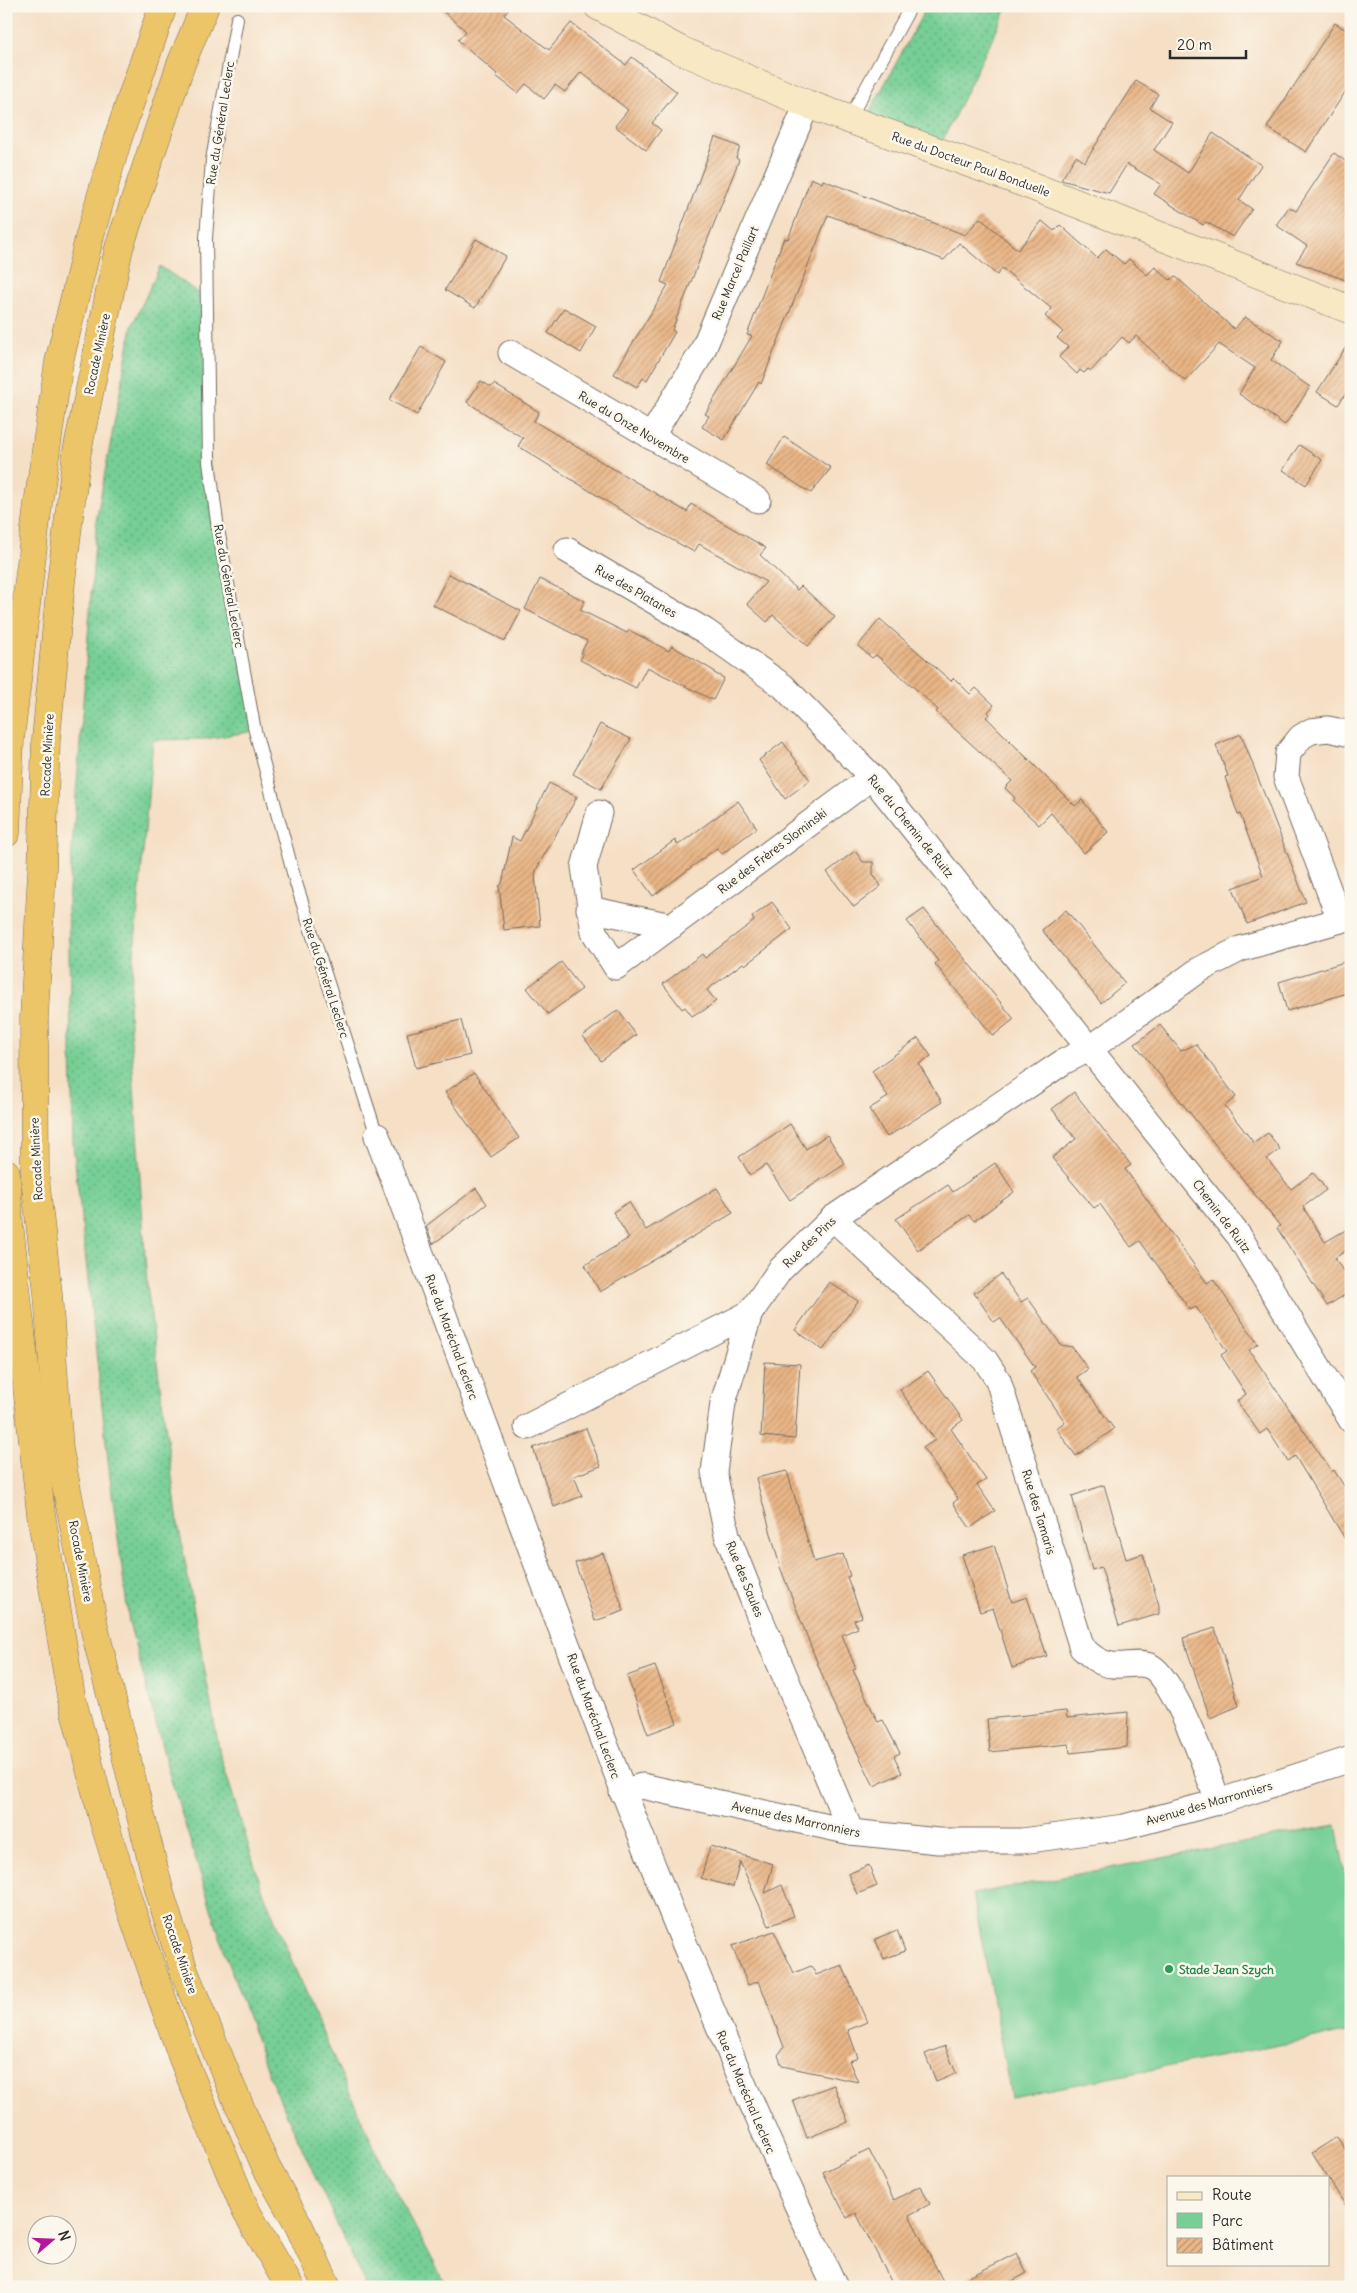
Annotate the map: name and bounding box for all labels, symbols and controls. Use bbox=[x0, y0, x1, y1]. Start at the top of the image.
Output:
scale bar bbox=[1170, 28, 1246, 60]
text: 20 m bbox=[1177, 35, 1212, 54]
street label: Rue du Général Leclerc bbox=[203, 60, 237, 186]
street label: Rue du Docteur Paul Bonduelle bbox=[890, 128, 1052, 200]
street label: Rue Marcel Paillart bbox=[708, 224, 762, 322]
street label: Rocade Minière bbox=[81, 312, 113, 396]
street label: Rue du Onze Novembre bbox=[576, 388, 692, 466]
street label: Rue du Général Leclerc bbox=[211, 523, 247, 649]
street label: Rue des Platanes bbox=[592, 561, 680, 621]
street label: Rocade Minière bbox=[37, 713, 57, 797]
street label: Rue du Chemin de Ruitz bbox=[865, 771, 957, 881]
street label: Rue des Frères Slominski bbox=[714, 805, 830, 897]
street label: Rue du Général Leclerc bbox=[300, 916, 352, 1040]
street label: Rocade Minière bbox=[26, 1117, 46, 1201]
street label: Chemin de Ruitz bbox=[1190, 1176, 1255, 1256]
street label: Rue des Pins bbox=[779, 1213, 839, 1271]
street label: Rue du Maréchal Leclerc bbox=[422, 1272, 482, 1402]
street label: Rue des Tamaris bbox=[1019, 1468, 1059, 1556]
street label: Rocade Minière bbox=[66, 1519, 96, 1603]
street label: Rue des Saules bbox=[723, 1539, 767, 1619]
street label: Rue du Maréchal Leclerc bbox=[564, 1651, 624, 1781]
street label: Avenue des Marronniers bbox=[1144, 1778, 1274, 1828]
street label: Avenue des Marronniers bbox=[730, 1798, 862, 1840]
street label: Rocade Minière bbox=[159, 1912, 201, 1996]
place label: Stade Jean Szych bbox=[1179, 1962, 1274, 1978]
marker: Stade Jean Szych bbox=[1163, 1963, 1175, 1975]
street label: Rue du Maréchal Leclerc bbox=[713, 2028, 779, 2156]
legend bbox=[1167, 2176, 1330, 2266]
text: Route bbox=[1212, 2185, 1252, 2204]
text: Parc bbox=[1212, 2211, 1243, 2230]
north arrow bbox=[28, 2216, 78, 2266]
text: N bbox=[54, 2228, 74, 2243]
text: Bâtiment bbox=[1212, 2235, 1274, 2254]

